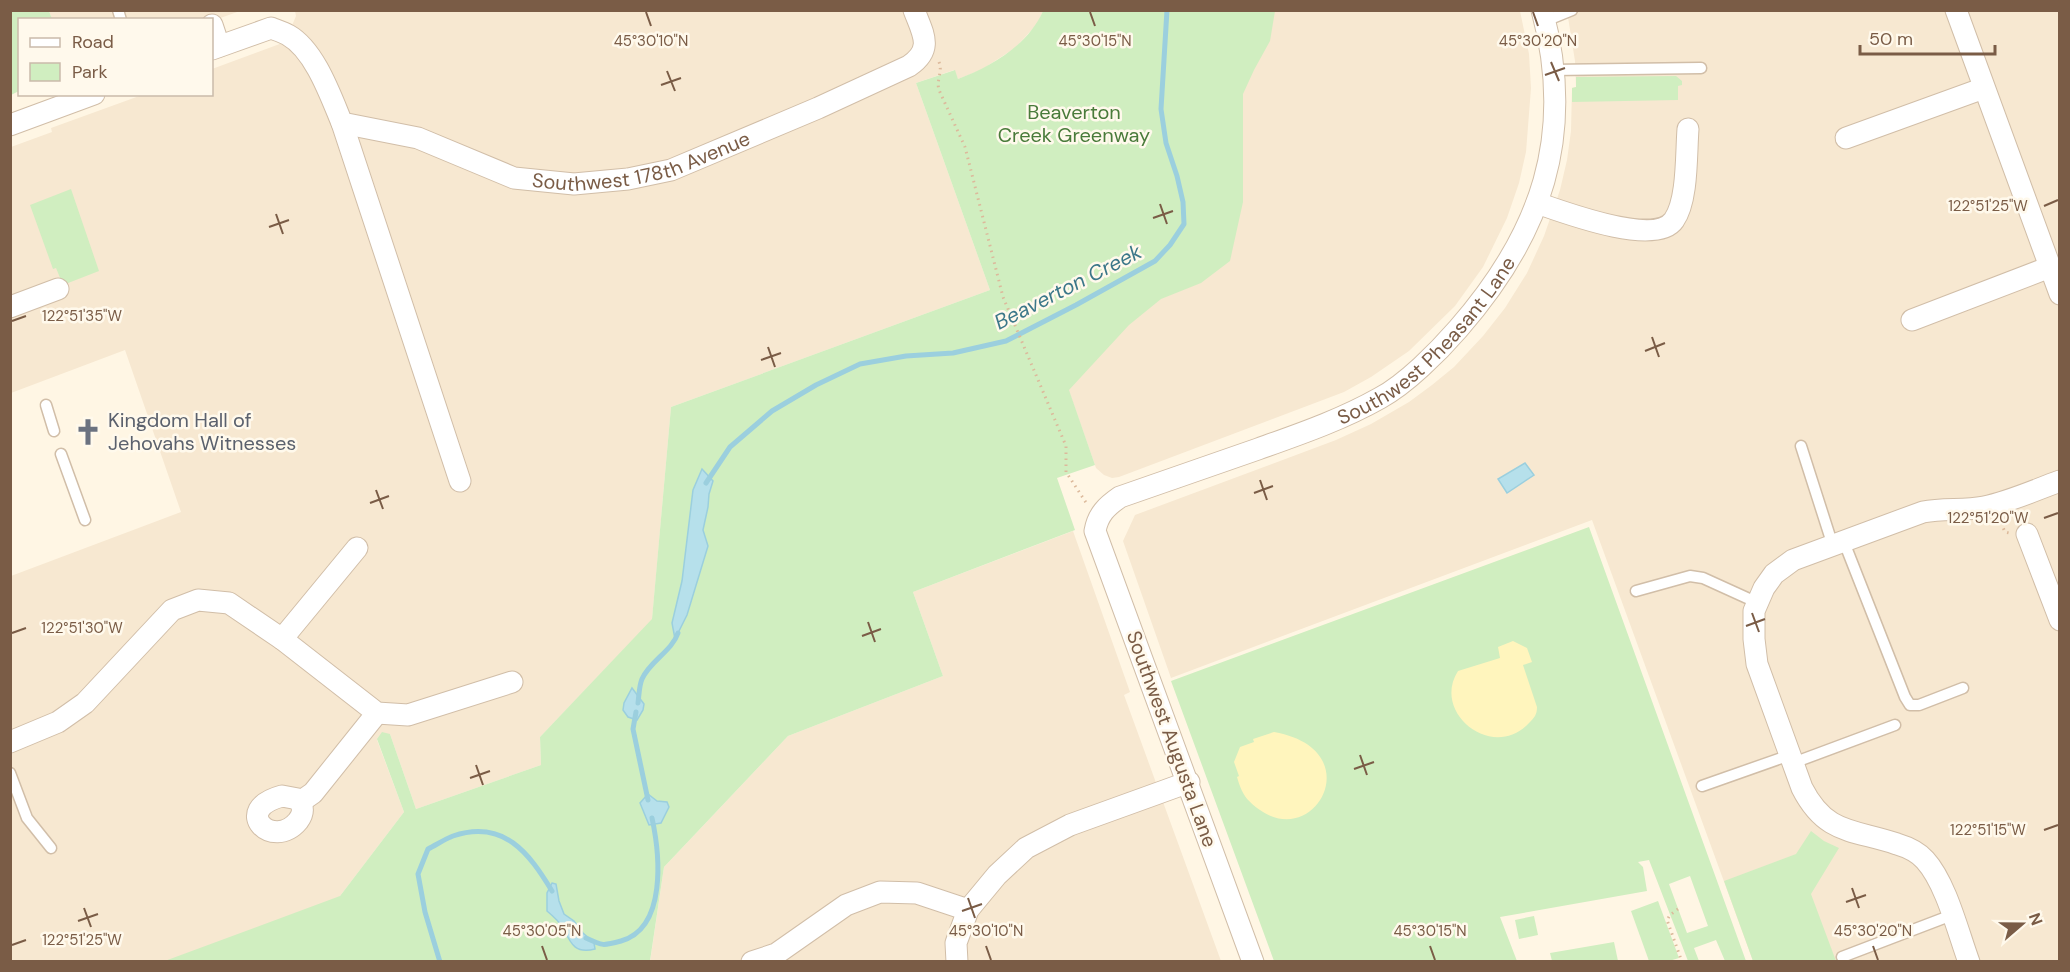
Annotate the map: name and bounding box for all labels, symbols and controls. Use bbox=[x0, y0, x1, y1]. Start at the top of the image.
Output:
legend bbox=[18, 18, 213, 96]
scale bar bbox=[1860, 18, 1995, 56]
text: 50 m bbox=[1869, 27, 1913, 51]
text: Road bbox=[72, 30, 114, 54]
text: 45°30'10"N bbox=[614, 31, 688, 51]
text: 45°30'15"N bbox=[1058, 31, 1132, 51]
text: 45°30'20"N bbox=[1499, 31, 1577, 51]
text: Park bbox=[72, 60, 108, 84]
park label: Beaverton Creek Greenway bbox=[998, 99, 1150, 148]
street label: Southwest 178th Avenue bbox=[531, 125, 754, 197]
text: 122°51'25"W bbox=[1948, 196, 2028, 216]
water label: Beaverton Creek bbox=[989, 238, 1147, 336]
street label: Southwest Pheasant Lane bbox=[1333, 252, 1521, 430]
text: 122°51'35"W bbox=[42, 306, 122, 326]
place label: Kingdom Hall of Jehovahs Witnesses bbox=[108, 407, 296, 456]
church icon: Kingdom Hall of Jehovahs Witnesses bbox=[73, 417, 103, 447]
text: 122°51'20"W bbox=[1948, 508, 2029, 528]
text: 122°51'30"W bbox=[41, 618, 123, 638]
street label: Southwest Augusta Lane bbox=[1121, 627, 1223, 851]
text: 122°51'15"W bbox=[1950, 820, 2026, 840]
north arrow bbox=[1992, 894, 2052, 954]
text: N bbox=[2024, 910, 2047, 928]
text: 45°30'05"N bbox=[503, 921, 581, 941]
text: 45°30'10"N bbox=[949, 921, 1023, 941]
text: 45°30'15"N bbox=[1393, 921, 1467, 941]
text: 45°30'20"N bbox=[1834, 921, 1912, 941]
text: 122°51'25"W bbox=[42, 930, 122, 950]

